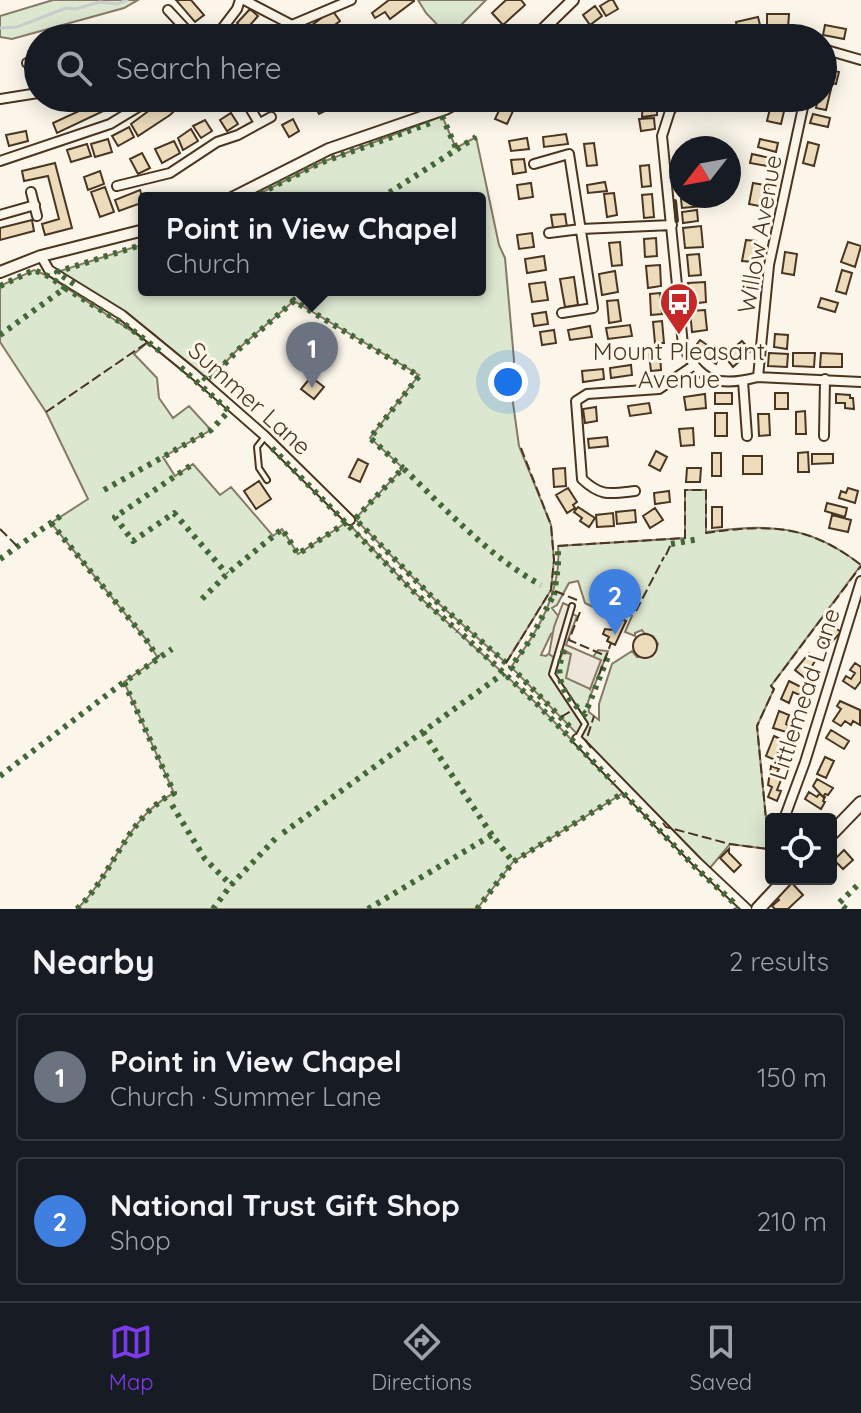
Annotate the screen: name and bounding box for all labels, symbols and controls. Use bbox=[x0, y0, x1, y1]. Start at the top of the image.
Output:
search box bbox=[24, 24, 837, 112]
icon: search bbox=[52, 46, 96, 90]
text: Search here bbox=[116, 49, 282, 87]
north arrow bbox=[669, 136, 741, 208]
street label: Willow Avenue bbox=[730, 152, 788, 316]
popup bbox=[138, 192, 486, 296]
text: Point in View Chapel bbox=[166, 209, 458, 247]
text: Church bbox=[166, 247, 250, 280]
bus stop icon: Mount Pleasant Avenue bbox=[658, 281, 700, 336]
pin: 1 bbox=[286, 322, 338, 388]
street label: Summer Lane bbox=[182, 335, 318, 461]
place label: Mount Pleasant Avenue bbox=[593, 336, 765, 394]
your location bbox=[488, 362, 528, 402]
pin: 2 bbox=[589, 569, 641, 635]
street label: Littlemead Lane bbox=[762, 604, 846, 784]
map controls bbox=[765, 813, 837, 885]
button: locate bbox=[765, 813, 837, 885]
text: Nearby bbox=[32, 940, 155, 983]
text: 2 results bbox=[729, 945, 829, 978]
text: Point in View Chapel bbox=[110, 1042, 402, 1080]
text: 1 bbox=[55, 1061, 65, 1094]
text: 150 m bbox=[757, 1061, 827, 1094]
text: Church · Summer Lane bbox=[110, 1080, 381, 1113]
text: National Trust Gift Shop bbox=[110, 1186, 460, 1224]
text: 2 bbox=[53, 1205, 67, 1238]
text: 210 m bbox=[757, 1205, 827, 1238]
text: Shop bbox=[110, 1224, 171, 1257]
tab: Map bbox=[109, 1320, 154, 1396]
tab: Directions bbox=[371, 1320, 472, 1396]
tab: Saved bbox=[689, 1320, 752, 1396]

